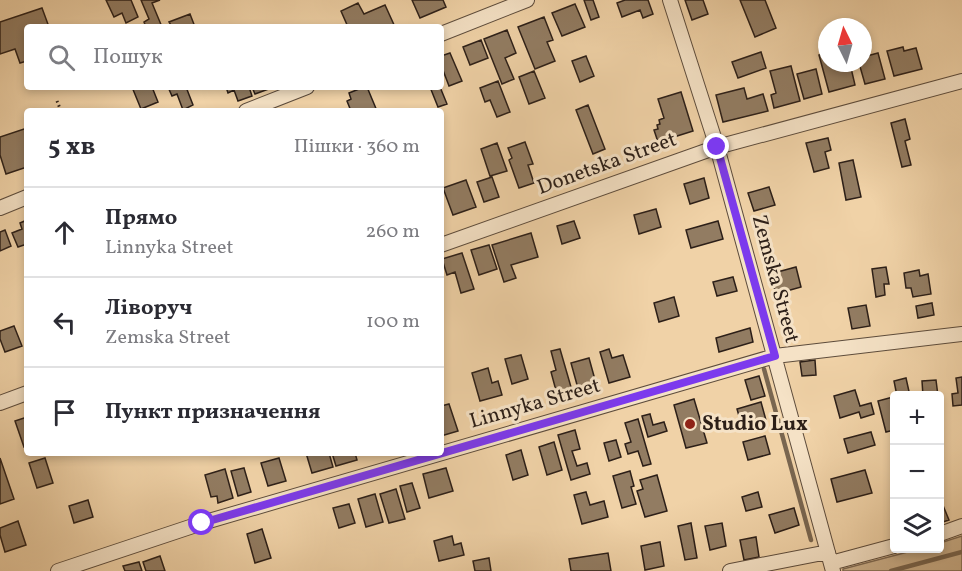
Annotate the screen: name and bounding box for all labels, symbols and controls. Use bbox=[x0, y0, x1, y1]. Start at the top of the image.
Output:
north arrow bbox=[818, 18, 872, 72]
search box bbox=[24, 24, 444, 90]
icon: search bbox=[45, 41, 78, 74]
text: Пошук bbox=[93, 42, 163, 73]
street label: Donetska Street bbox=[533, 125, 681, 203]
text: 5 хв bbox=[48, 129, 95, 165]
text: Пішки · 360 m bbox=[294, 133, 420, 161]
route end bbox=[703, 133, 729, 159]
text: Прямо bbox=[105, 203, 177, 234]
street label: Zemska Street bbox=[744, 212, 806, 346]
icon: ahead bbox=[48, 216, 81, 249]
text: 260 m bbox=[365, 218, 420, 246]
text: Linnyka Street bbox=[105, 234, 233, 262]
text: Ліворуч bbox=[105, 293, 192, 324]
icon: left bbox=[48, 306, 81, 339]
text: 100 m bbox=[366, 308, 420, 336]
text: Zemska Street bbox=[105, 324, 231, 352]
street label: Linnyka Street bbox=[466, 371, 604, 437]
map controls bbox=[890, 391, 944, 553]
button: + bbox=[890, 391, 944, 445]
icon: arrive bbox=[48, 396, 81, 429]
text: Пункт призначення bbox=[105, 397, 321, 428]
place label: Studio Lux bbox=[702, 410, 808, 439]
marker: Studio Lux bbox=[683, 417, 697, 431]
button: − bbox=[890, 445, 944, 499]
button: layers bbox=[890, 499, 944, 553]
route start bbox=[188, 509, 214, 535]

